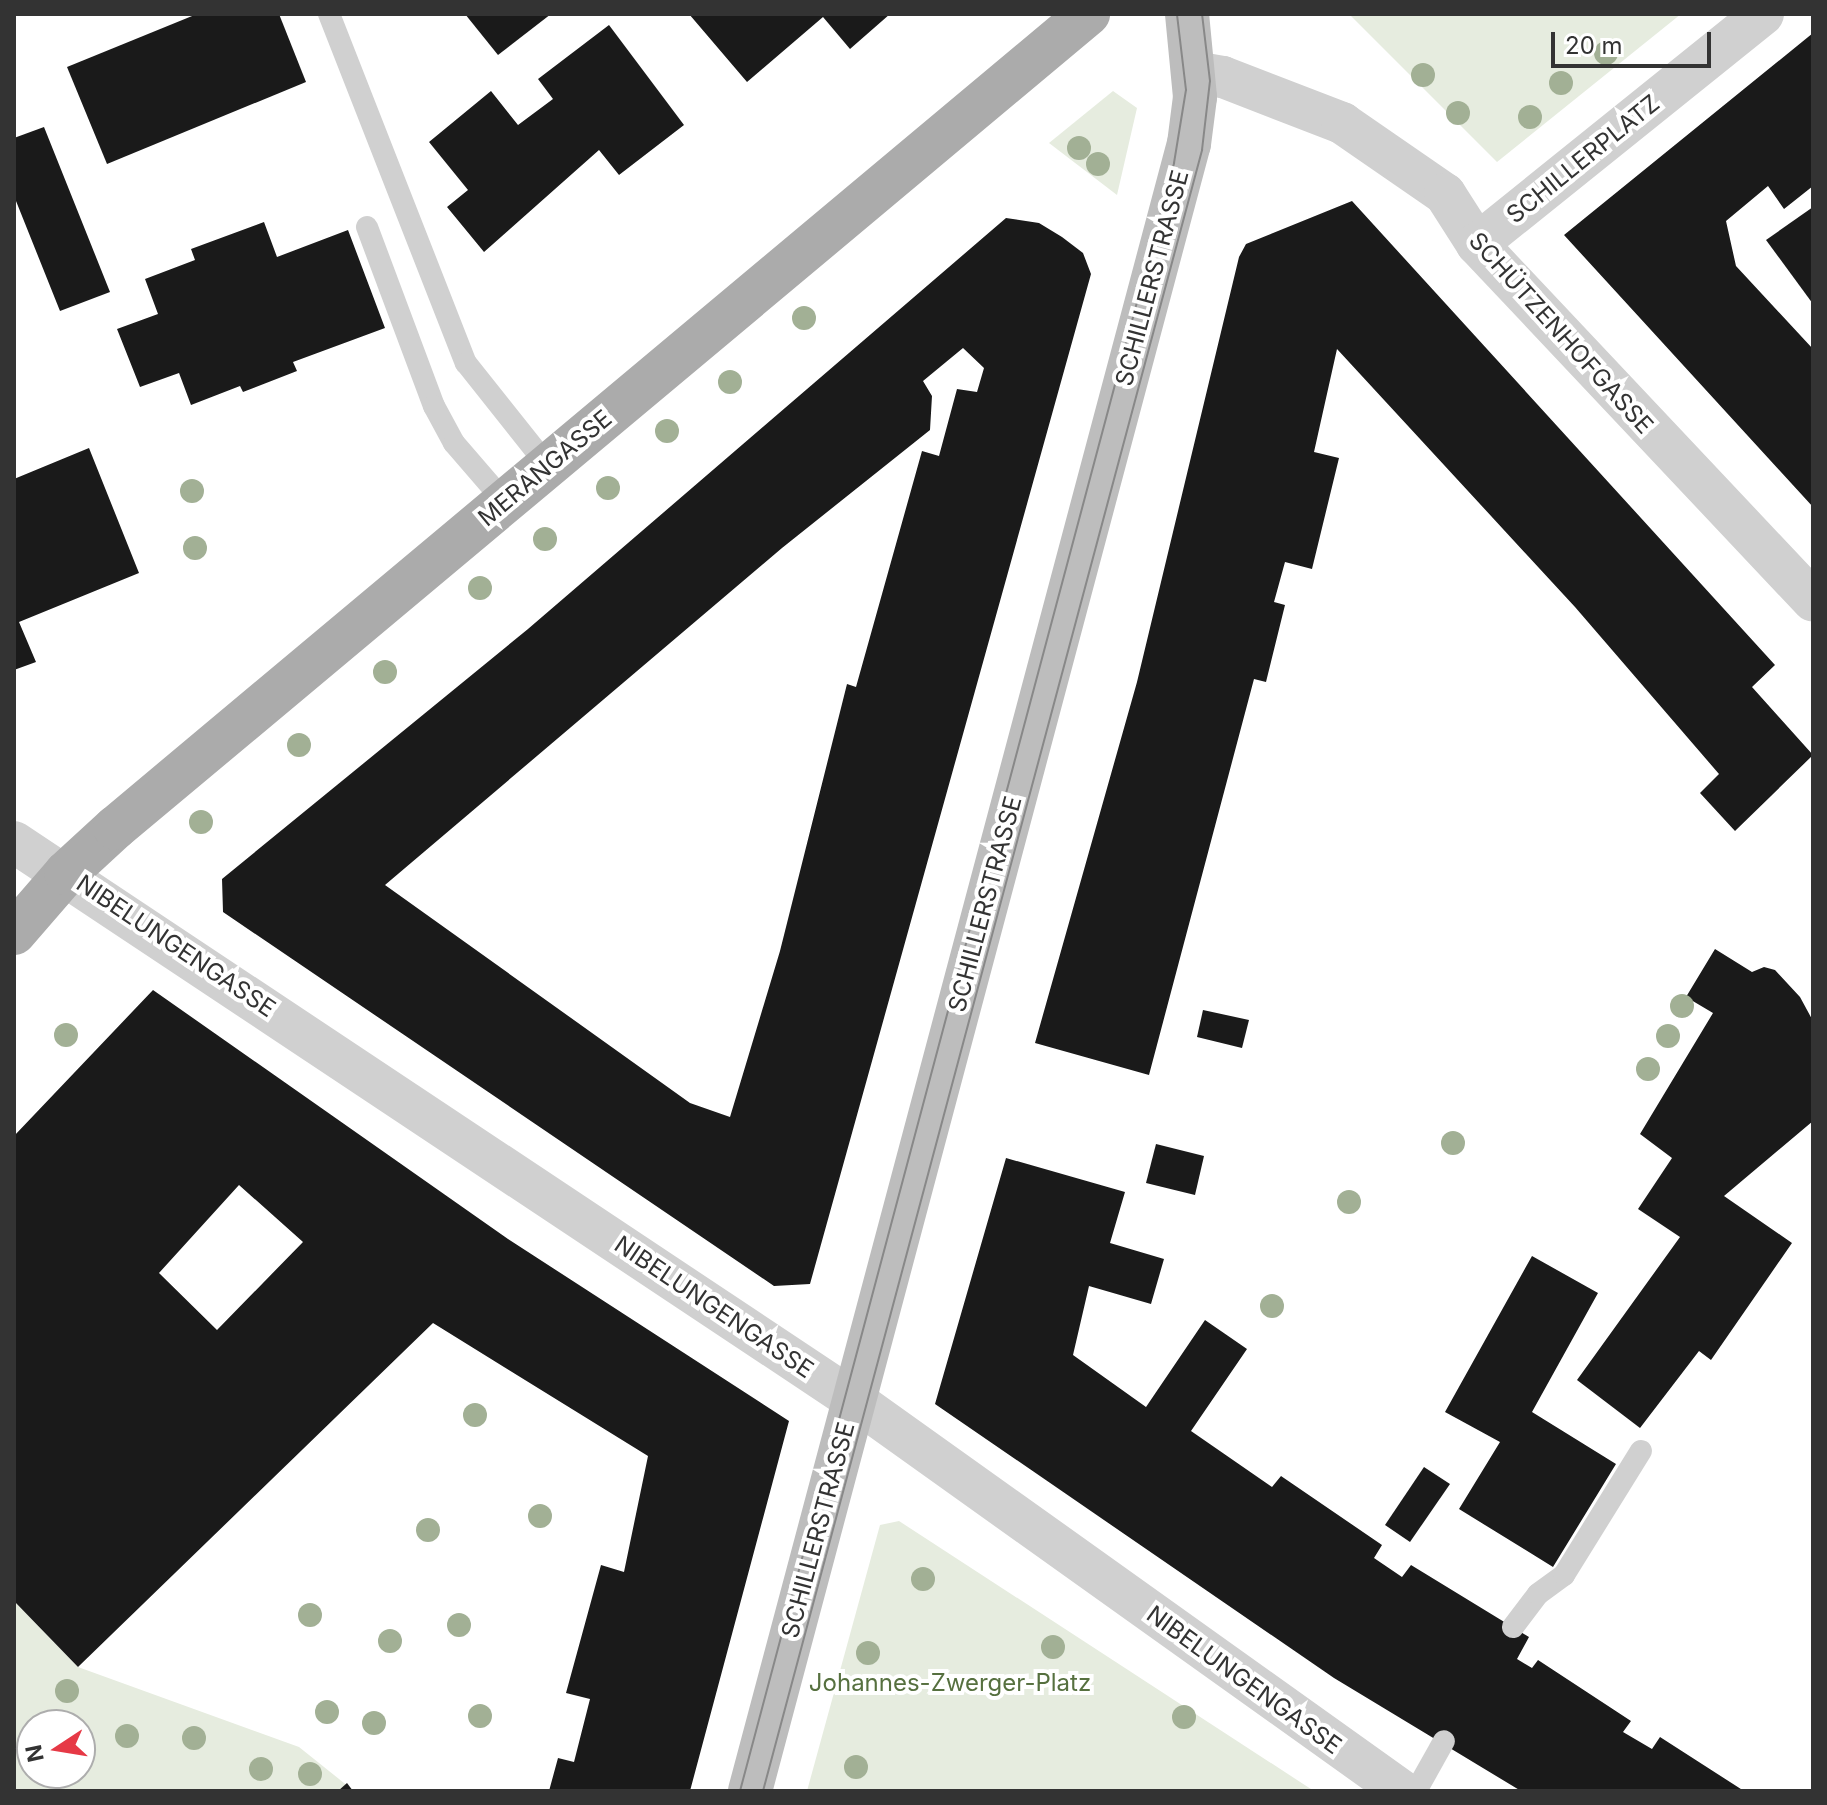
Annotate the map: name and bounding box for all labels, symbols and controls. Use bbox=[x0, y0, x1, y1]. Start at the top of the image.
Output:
scale bar bbox=[1555, 16, 1715, 66]
text: 20 m bbox=[1565, 31, 1623, 60]
street label: SCHILLERPLATZ bbox=[1501, 89, 1665, 229]
street label: SCHILLERSTRASSE bbox=[1109, 167, 1195, 389]
street label: SCHÜTZENHOFGASSE bbox=[1463, 226, 1659, 440]
street label: MERANGASSE bbox=[472, 404, 618, 532]
street label: SCHILLERSTRASSE bbox=[942, 793, 1028, 1015]
street label: NIBELUNGENGASSE bbox=[71, 869, 281, 1023]
street label: NIBELUNGENGASSE bbox=[609, 1230, 819, 1384]
street label: SCHILLERSTRASSE bbox=[775, 1419, 861, 1641]
street label: NIBELUNGENGASSE bbox=[1141, 1600, 1347, 1760]
park label: Johannes-Zwerger-Platz bbox=[809, 1669, 1091, 1697]
north arrow bbox=[16, 1709, 96, 1789]
text: N bbox=[20, 1743, 49, 1764]

